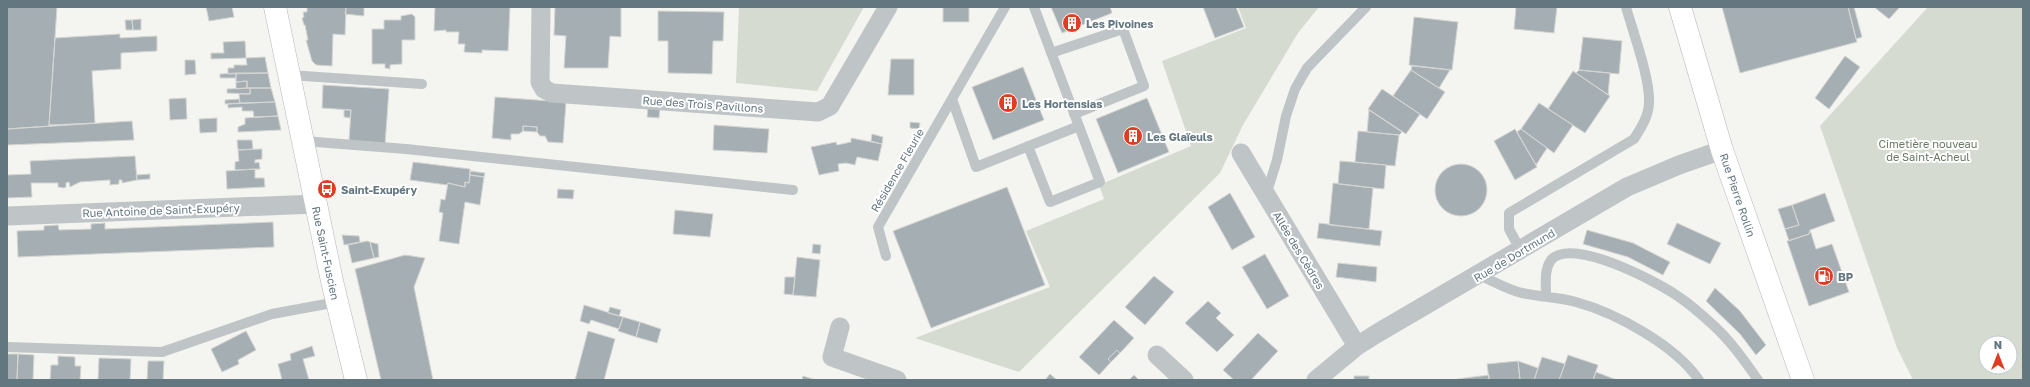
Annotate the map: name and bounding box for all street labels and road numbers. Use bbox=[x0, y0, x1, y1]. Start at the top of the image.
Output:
street label: Rue des Trois Pavillons bbox=[642, 93, 764, 115]
street label: Résidence Fleurie bbox=[868, 126, 926, 214]
street label: Rue Pierre Rollin bbox=[1718, 151, 1758, 239]
street label: Rue Antoine de Saint-Exupéry bbox=[82, 201, 240, 219]
street label: Rue Saint-Fuscien bbox=[310, 205, 342, 301]
street label: Allée des Cèdres bbox=[1271, 209, 1327, 291]
street label: Rue de Dortmund bbox=[1471, 226, 1557, 284]

